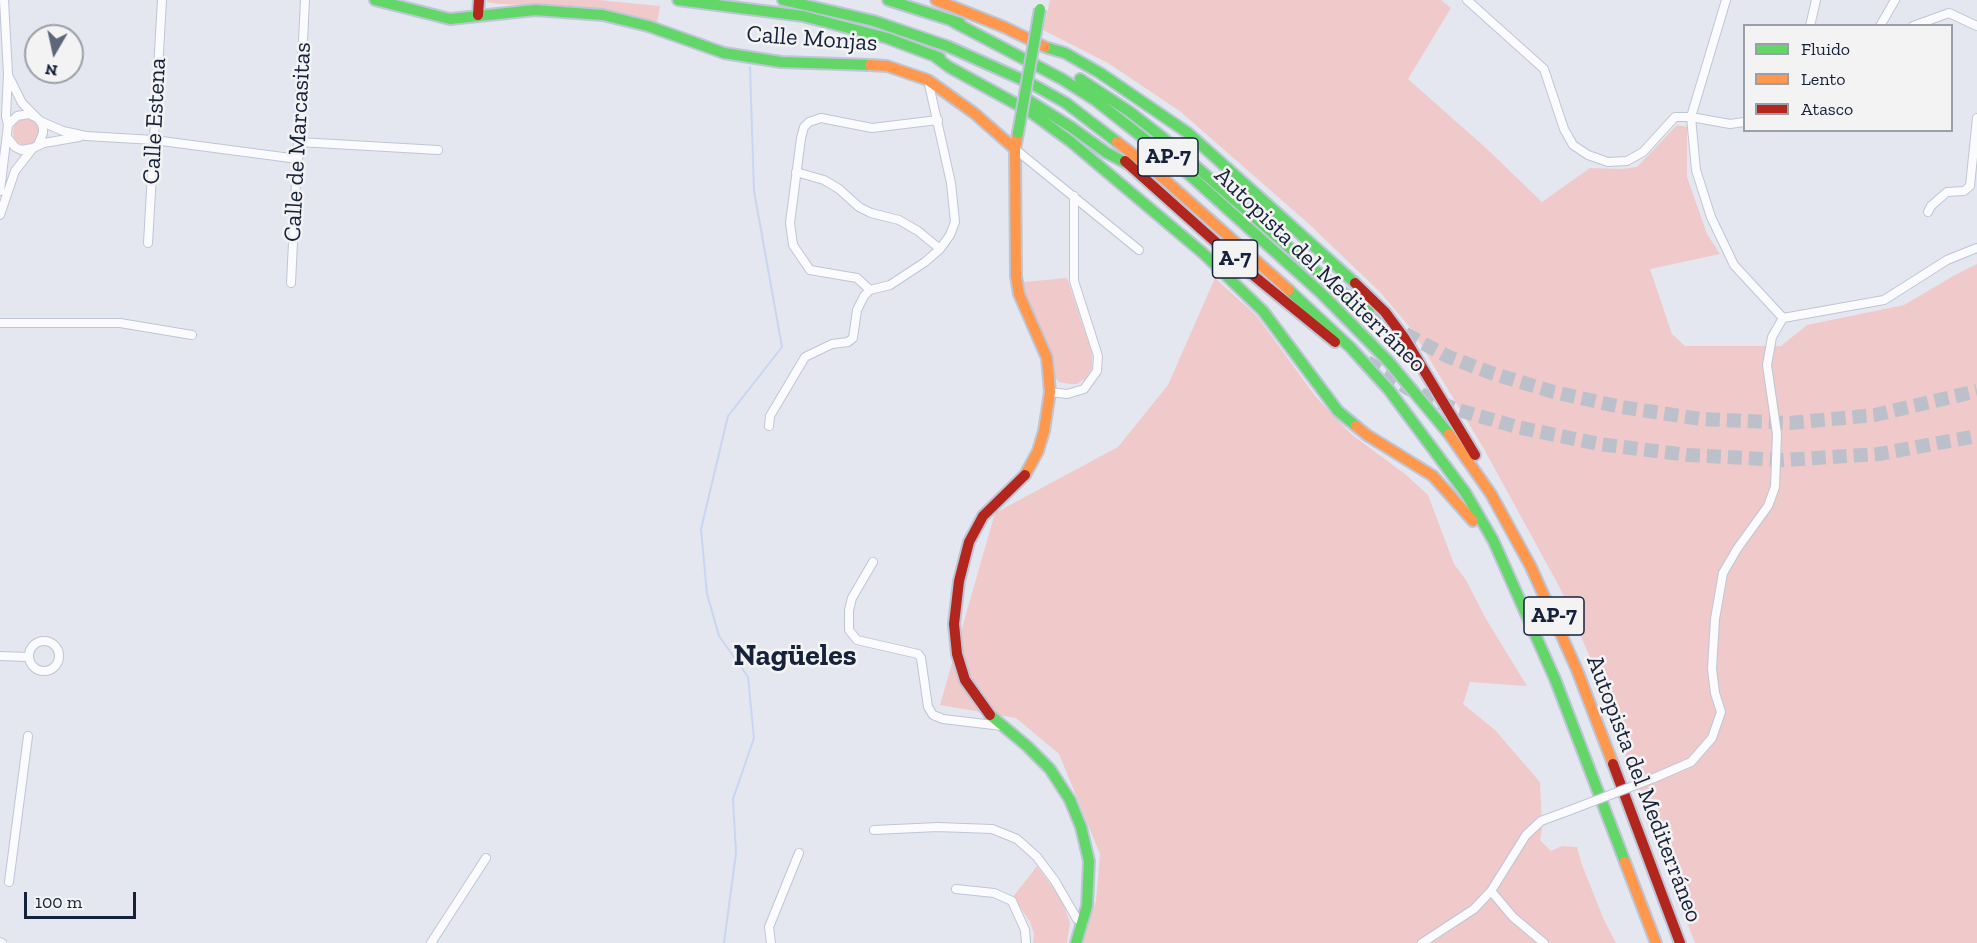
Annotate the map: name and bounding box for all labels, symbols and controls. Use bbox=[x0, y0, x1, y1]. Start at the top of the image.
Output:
street label: Calle Monjas bbox=[745, 20, 879, 58]
north arrow bbox=[24, 24, 84, 84]
legend bbox=[1743, 24, 1953, 132]
text: Fluido bbox=[1801, 38, 1850, 60]
street label: Calle de Marcasitas bbox=[278, 41, 318, 243]
street label: Calle Estena bbox=[137, 57, 173, 185]
text: N bbox=[44, 60, 59, 81]
text: Lento bbox=[1801, 68, 1846, 90]
text: Atasco bbox=[1801, 98, 1853, 120]
road number: AP-7 bbox=[1138, 138, 1198, 176]
street label: Autopista del Mediterráneo bbox=[1208, 161, 1432, 379]
road number: A-7 bbox=[1212, 240, 1258, 278]
road number: AP-7 bbox=[1524, 597, 1584, 635]
district label: Nagüeles bbox=[733, 638, 857, 674]
street label: Autopista del Mediterráneo bbox=[1580, 651, 1708, 927]
scale bar bbox=[27, 880, 140, 918]
text: 100 m bbox=[35, 891, 82, 913]

